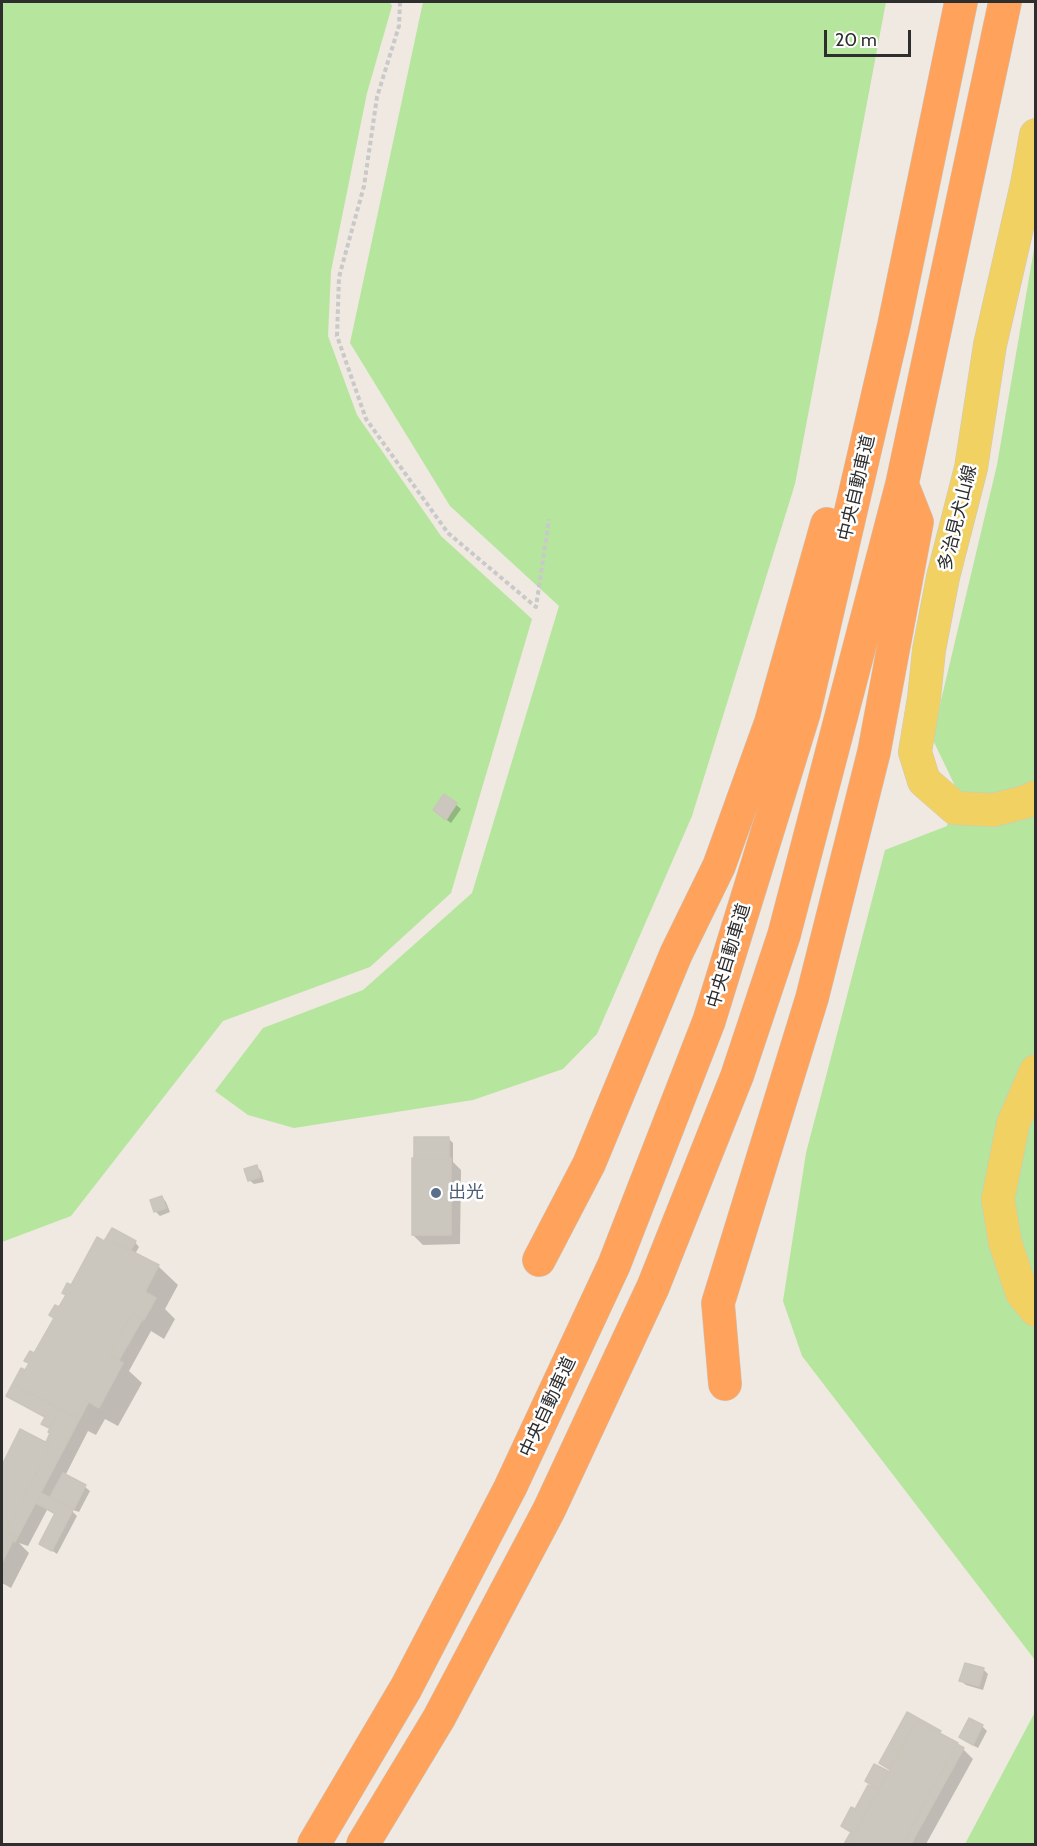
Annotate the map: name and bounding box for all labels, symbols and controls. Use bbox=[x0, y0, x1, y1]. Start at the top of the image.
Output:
scale bar bbox=[827, 18, 914, 56]
text: 20 m bbox=[835, 29, 877, 51]
street label: 中央自動車道 bbox=[834, 433, 880, 543]
street label: 多治見犬山線 bbox=[934, 463, 982, 573]
street label: 中央自動車道 bbox=[703, 901, 755, 1011]
place label: 出光 bbox=[448, 1182, 484, 1204]
marker: 出光 bbox=[429, 1186, 443, 1200]
street label: 中央自動車道 bbox=[515, 1353, 581, 1461]

